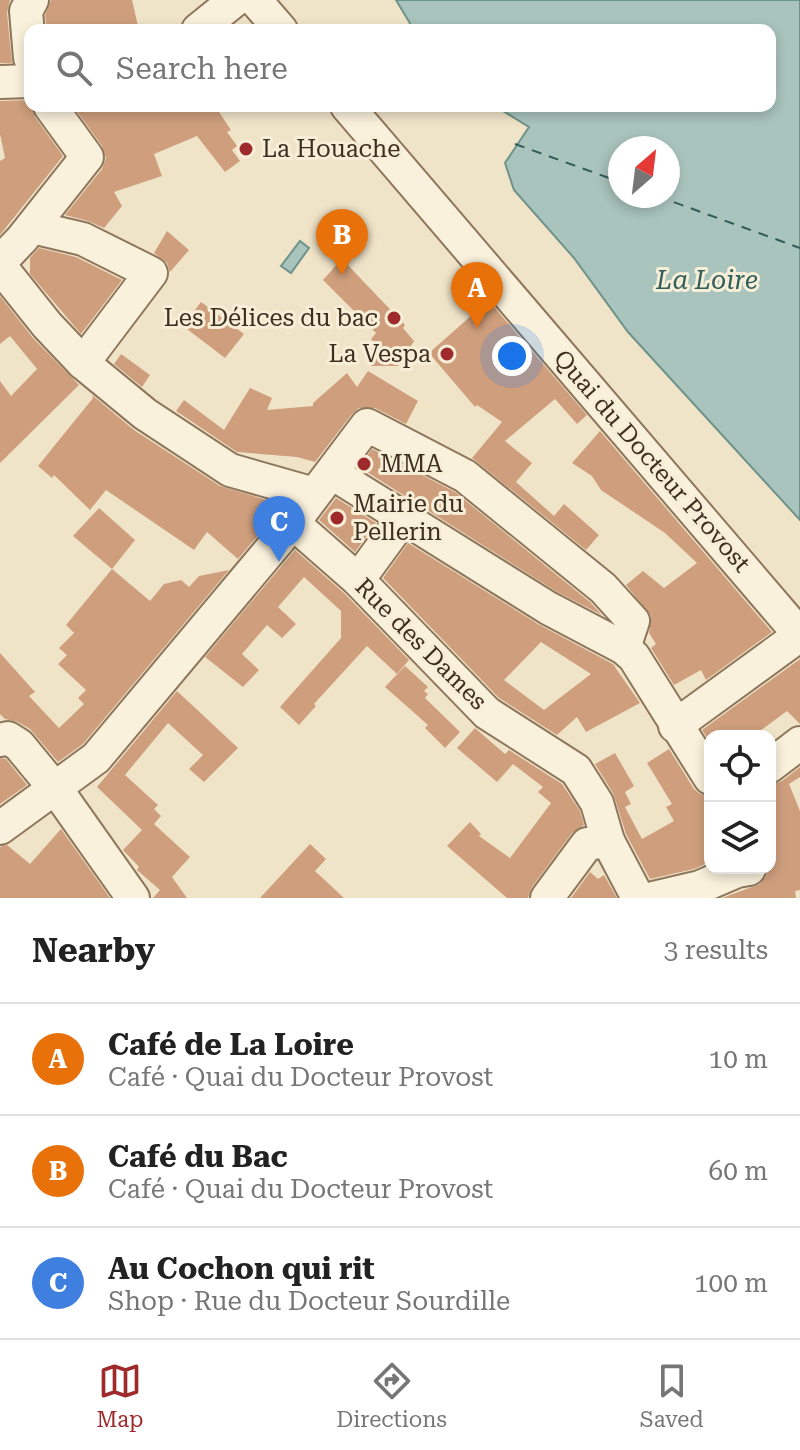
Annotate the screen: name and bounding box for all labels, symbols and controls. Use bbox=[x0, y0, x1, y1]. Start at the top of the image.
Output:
search box bbox=[24, 24, 776, 112]
icon: search bbox=[52, 46, 96, 90]
text: Search here bbox=[116, 51, 288, 86]
place label: La Houache bbox=[262, 135, 401, 163]
north arrow bbox=[608, 136, 680, 208]
marker: La Houache bbox=[237, 140, 255, 158]
pin: B bbox=[316, 209, 368, 275]
pin: A bbox=[451, 262, 503, 328]
water label: La Loire bbox=[655, 265, 758, 295]
place label: Les Délices du bac bbox=[164, 304, 378, 332]
marker: Les Délices du bac bbox=[385, 309, 403, 327]
your location bbox=[492, 336, 532, 376]
place label: La Vespa bbox=[328, 340, 431, 368]
street label: Quai du Docteur Provost bbox=[548, 344, 756, 578]
marker: La Vespa bbox=[438, 345, 456, 363]
place label: MMA bbox=[380, 450, 443, 478]
marker: MMA bbox=[355, 455, 373, 473]
place label: Mairie du Pellerin bbox=[353, 490, 463, 546]
pin: C bbox=[253, 496, 305, 562]
marker: Mairie du Pellerin bbox=[328, 509, 346, 527]
street label: Rue des Dames bbox=[349, 572, 493, 716]
map controls bbox=[704, 730, 776, 874]
button: locate bbox=[704, 730, 776, 802]
button: layers bbox=[704, 802, 776, 874]
text: Nearby bbox=[32, 930, 155, 970]
text: 3 results bbox=[664, 935, 768, 965]
text: Café de La Loire bbox=[108, 1027, 354, 1062]
text: A bbox=[49, 1044, 67, 1074]
text: 10 m bbox=[709, 1044, 768, 1074]
text: Café · Quai du Docteur Provost bbox=[108, 1062, 493, 1092]
text: Café du Bac bbox=[108, 1139, 288, 1174]
text: B bbox=[49, 1156, 67, 1186]
text: 60 m bbox=[709, 1156, 768, 1186]
text: Café · Quai du Docteur Provost bbox=[108, 1174, 493, 1204]
text: Au Cochon qui rit bbox=[108, 1251, 375, 1286]
text: C bbox=[49, 1268, 67, 1298]
text: 100 m bbox=[694, 1268, 768, 1298]
text: Shop · Rue du Docteur Sourdille bbox=[108, 1286, 510, 1316]
tab: Map bbox=[96, 1359, 143, 1432]
tab: Directions bbox=[336, 1359, 447, 1432]
tab: Saved bbox=[640, 1359, 704, 1432]

